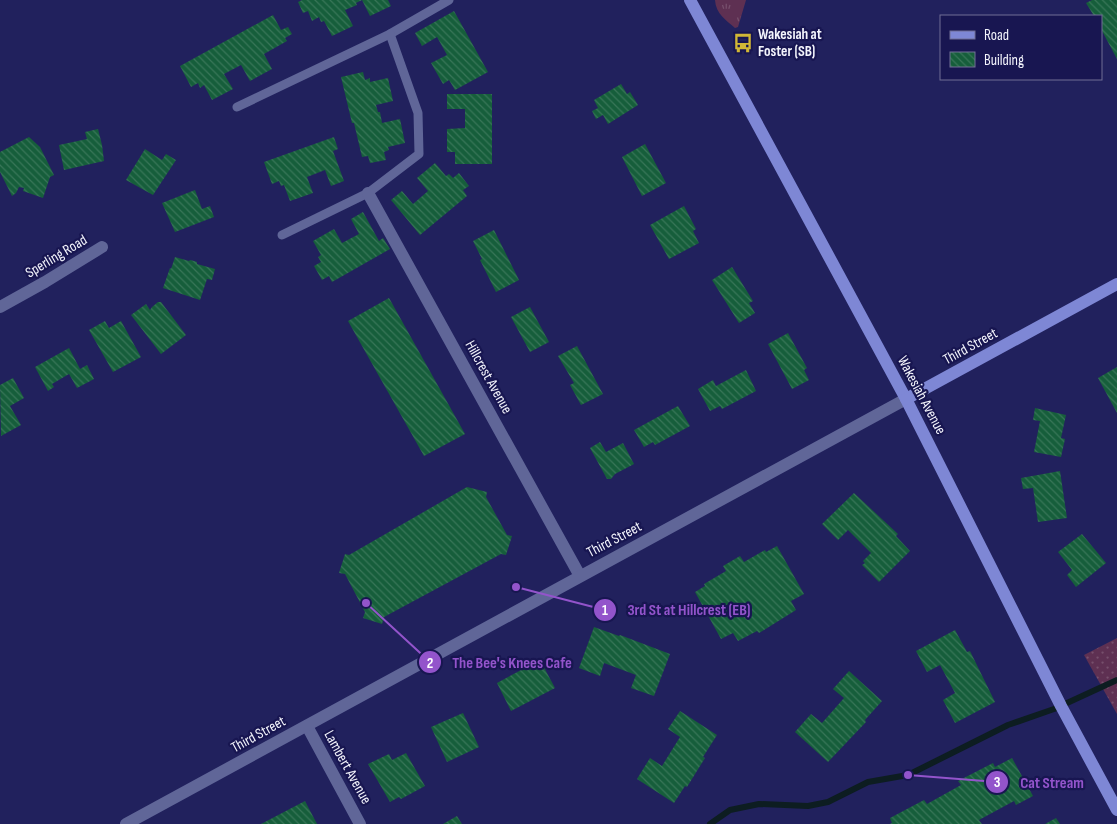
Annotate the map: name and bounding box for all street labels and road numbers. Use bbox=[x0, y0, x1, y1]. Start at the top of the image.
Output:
street label: Sperling Road bbox=[22, 231, 91, 282]
street label: Third Street bbox=[940, 323, 1001, 369]
street label: Hillcrest Avenue bbox=[461, 337, 517, 417]
street label: Wakesiah Avenue bbox=[893, 353, 950, 438]
street label: Third Street bbox=[583, 517, 645, 562]
street label: Third Street bbox=[228, 711, 289, 757]
street label: Lambert Avenue bbox=[320, 727, 376, 807]

